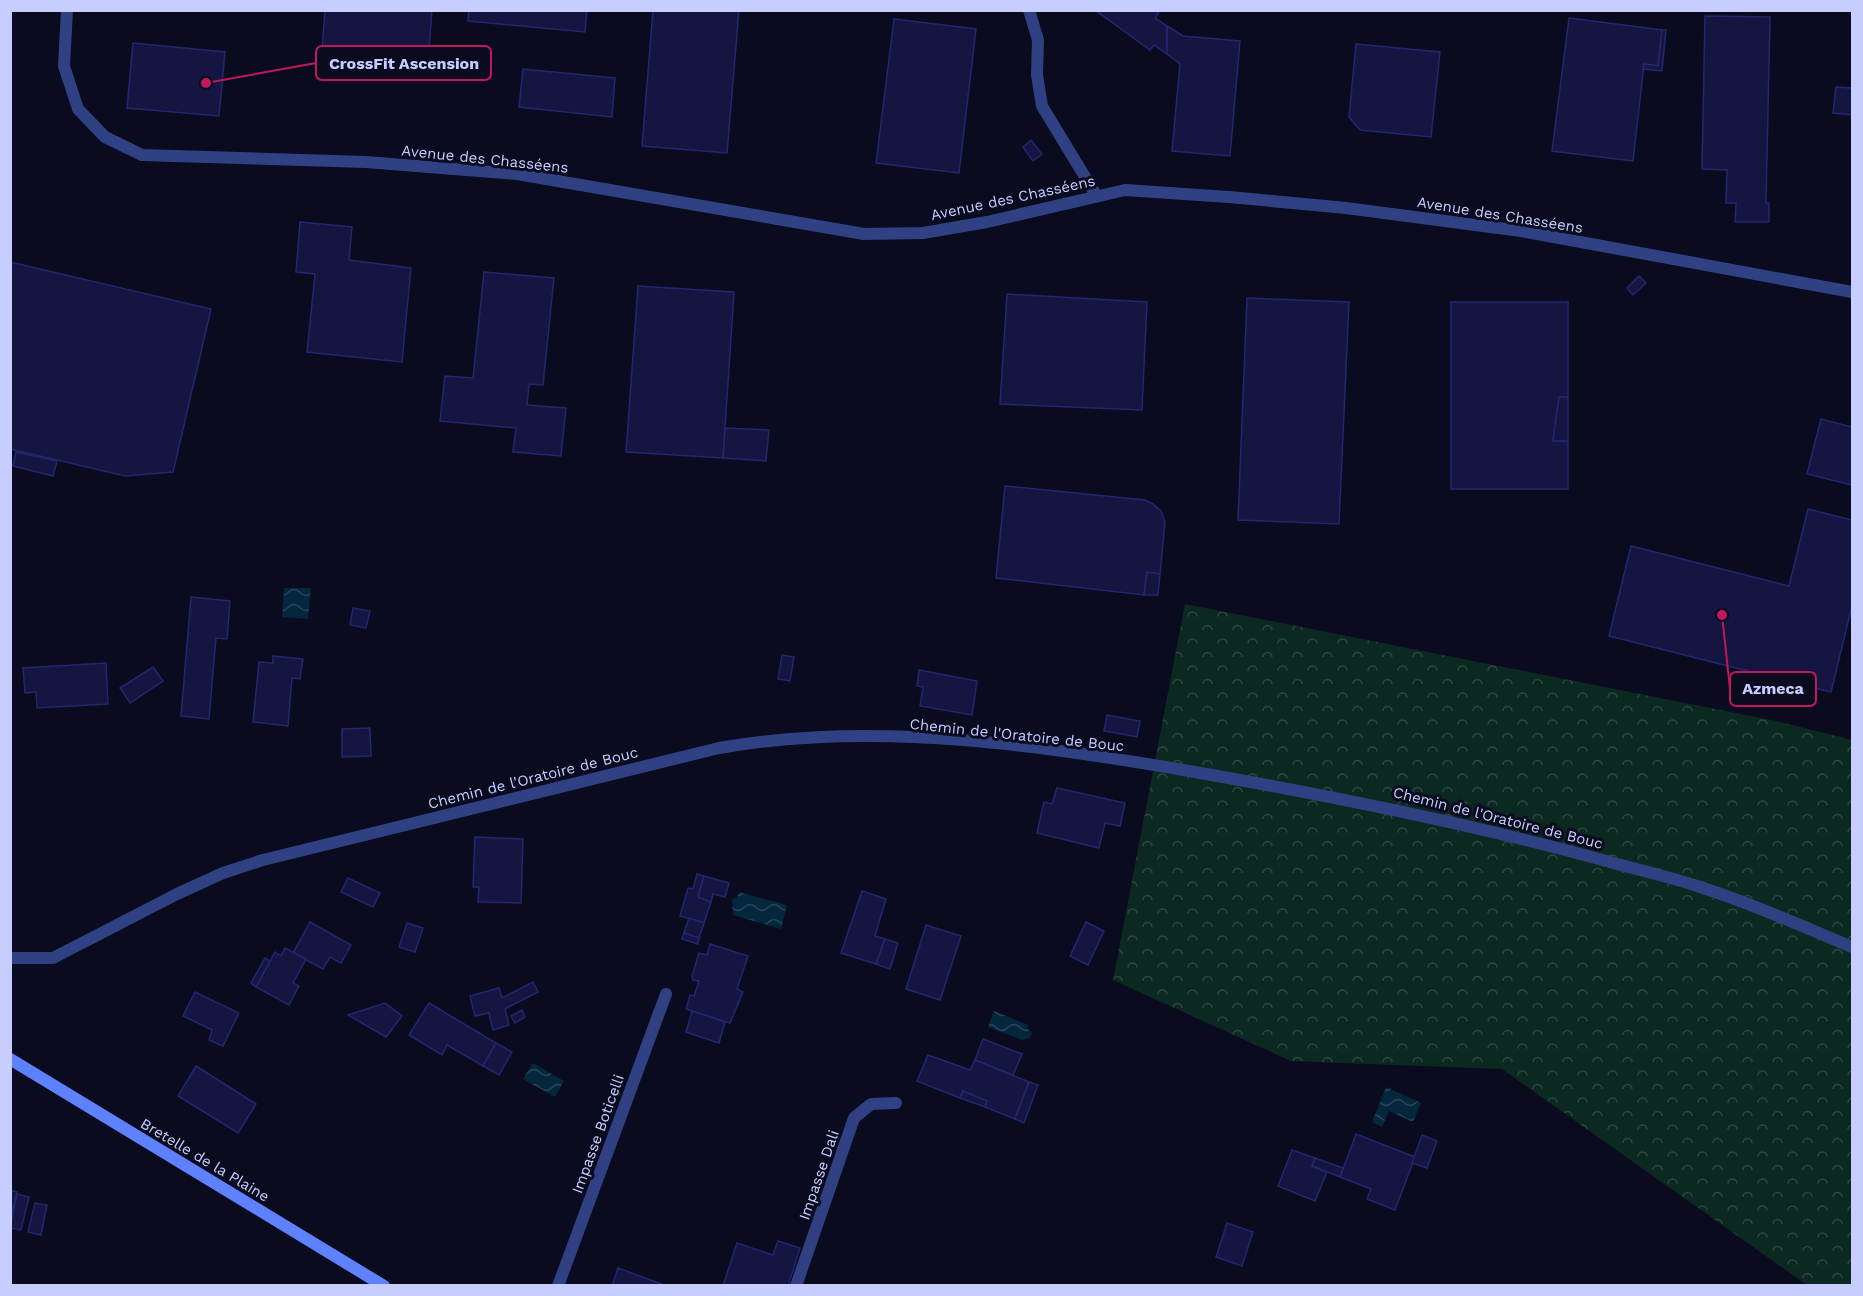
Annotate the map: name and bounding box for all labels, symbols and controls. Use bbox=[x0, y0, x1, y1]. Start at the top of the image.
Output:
callout: CrossFit Ascension bbox=[316, 46, 491, 80]
text: CrossFit Ascension bbox=[329, 54, 479, 73]
street label: Avenue des Chasséens bbox=[401, 141, 569, 177]
street label: Avenue des Chasséens bbox=[929, 172, 1097, 224]
street label: Avenue des Chasséens bbox=[1416, 193, 1584, 237]
callout: Azmeca bbox=[1730, 672, 1816, 706]
text: Azmeca bbox=[1742, 679, 1805, 698]
street label: Chemin de l'Oratoire de Bouc bbox=[909, 715, 1125, 755]
street label: Chemin de l'Oratoire de Bouc bbox=[426, 743, 640, 813]
street label: Chemin de l'Oratoire de Bouc bbox=[1391, 783, 1605, 853]
street label: Impasse Boticelli bbox=[568, 1072, 628, 1196]
street label: Bretelle de la Plaine bbox=[137, 1114, 273, 1206]
street label: Impasse Dali bbox=[795, 1128, 843, 1222]

